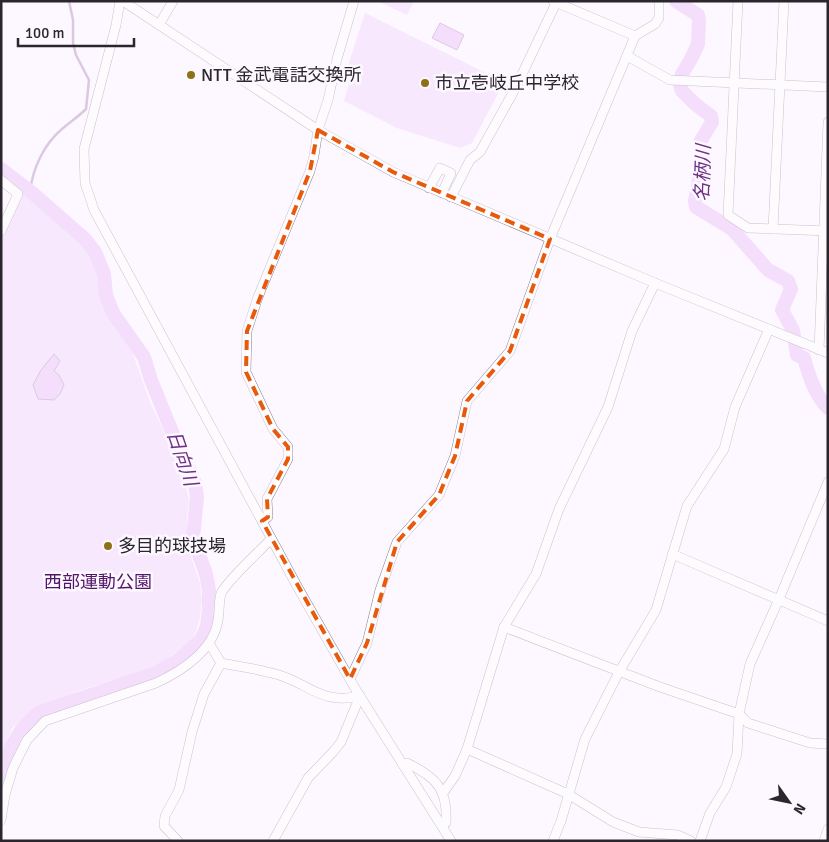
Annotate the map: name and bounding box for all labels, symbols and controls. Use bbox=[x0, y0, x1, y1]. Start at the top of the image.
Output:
scale bar bbox=[18, 15, 134, 47]
text: 100 m bbox=[25, 24, 65, 42]
place label: NTT 金武電話交換所 bbox=[201, 64, 361, 86]
marker: NTT 金武電話交換所 bbox=[185, 69, 197, 81]
place label: 市立壱岐丘中学校 bbox=[435, 72, 579, 94]
marker: 市立壱岐丘中学校 bbox=[419, 77, 431, 89]
water label: 名柄川 bbox=[690, 142, 716, 202]
water label: 日向川 bbox=[161, 427, 203, 491]
place label: 多目的球技場 bbox=[118, 535, 226, 557]
marker: 多目的球技場 bbox=[102, 540, 114, 552]
park label: 西部運動公園 bbox=[44, 571, 152, 593]
north arrow bbox=[764, 777, 814, 827]
text: N bbox=[790, 800, 809, 818]

